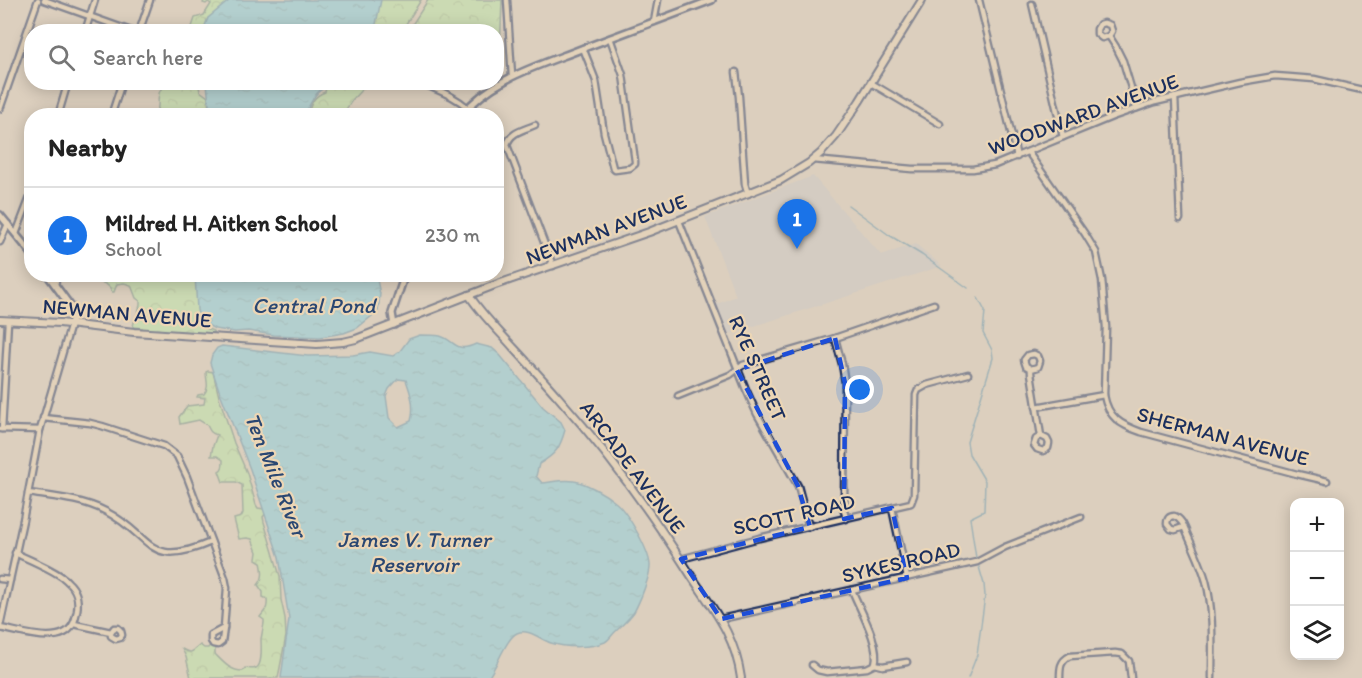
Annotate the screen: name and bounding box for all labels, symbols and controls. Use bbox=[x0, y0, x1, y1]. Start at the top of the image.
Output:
search box bbox=[24, 24, 504, 90]
icon: search bbox=[45, 41, 78, 74]
text: Search here bbox=[93, 44, 203, 71]
street label: WOODWARD AVENUE bbox=[984, 68, 1182, 160]
text: Nearby bbox=[48, 131, 127, 163]
street label: NEWMAN AVENUE bbox=[522, 188, 690, 270]
pin: 1 bbox=[778, 200, 816, 249]
text: Mildred H. Aitken School bbox=[105, 210, 337, 237]
text: 1 bbox=[63, 223, 72, 247]
text: 230 m bbox=[425, 223, 480, 247]
text: School bbox=[105, 237, 162, 261]
water label: Central Pond bbox=[252, 292, 378, 319]
street label: NEWMAN AVENUE bbox=[41, 293, 213, 333]
street label: RYE STREET bbox=[724, 311, 792, 425]
your location bbox=[845, 375, 874, 404]
street label: ARCADE AVENUE bbox=[575, 396, 691, 538]
street label: SHERMAN AVENUE bbox=[1134, 401, 1312, 471]
water label: Ten Mile River bbox=[239, 409, 314, 543]
street label: SCOTT ROAD bbox=[731, 488, 857, 540]
map controls bbox=[1290, 498, 1344, 660]
button: + bbox=[1290, 498, 1344, 552]
water label: James V. Turner Reservoir bbox=[338, 526, 493, 578]
street label: SYKES ROAD bbox=[839, 536, 963, 588]
button: − bbox=[1290, 552, 1344, 606]
button: layers bbox=[1290, 606, 1344, 660]

